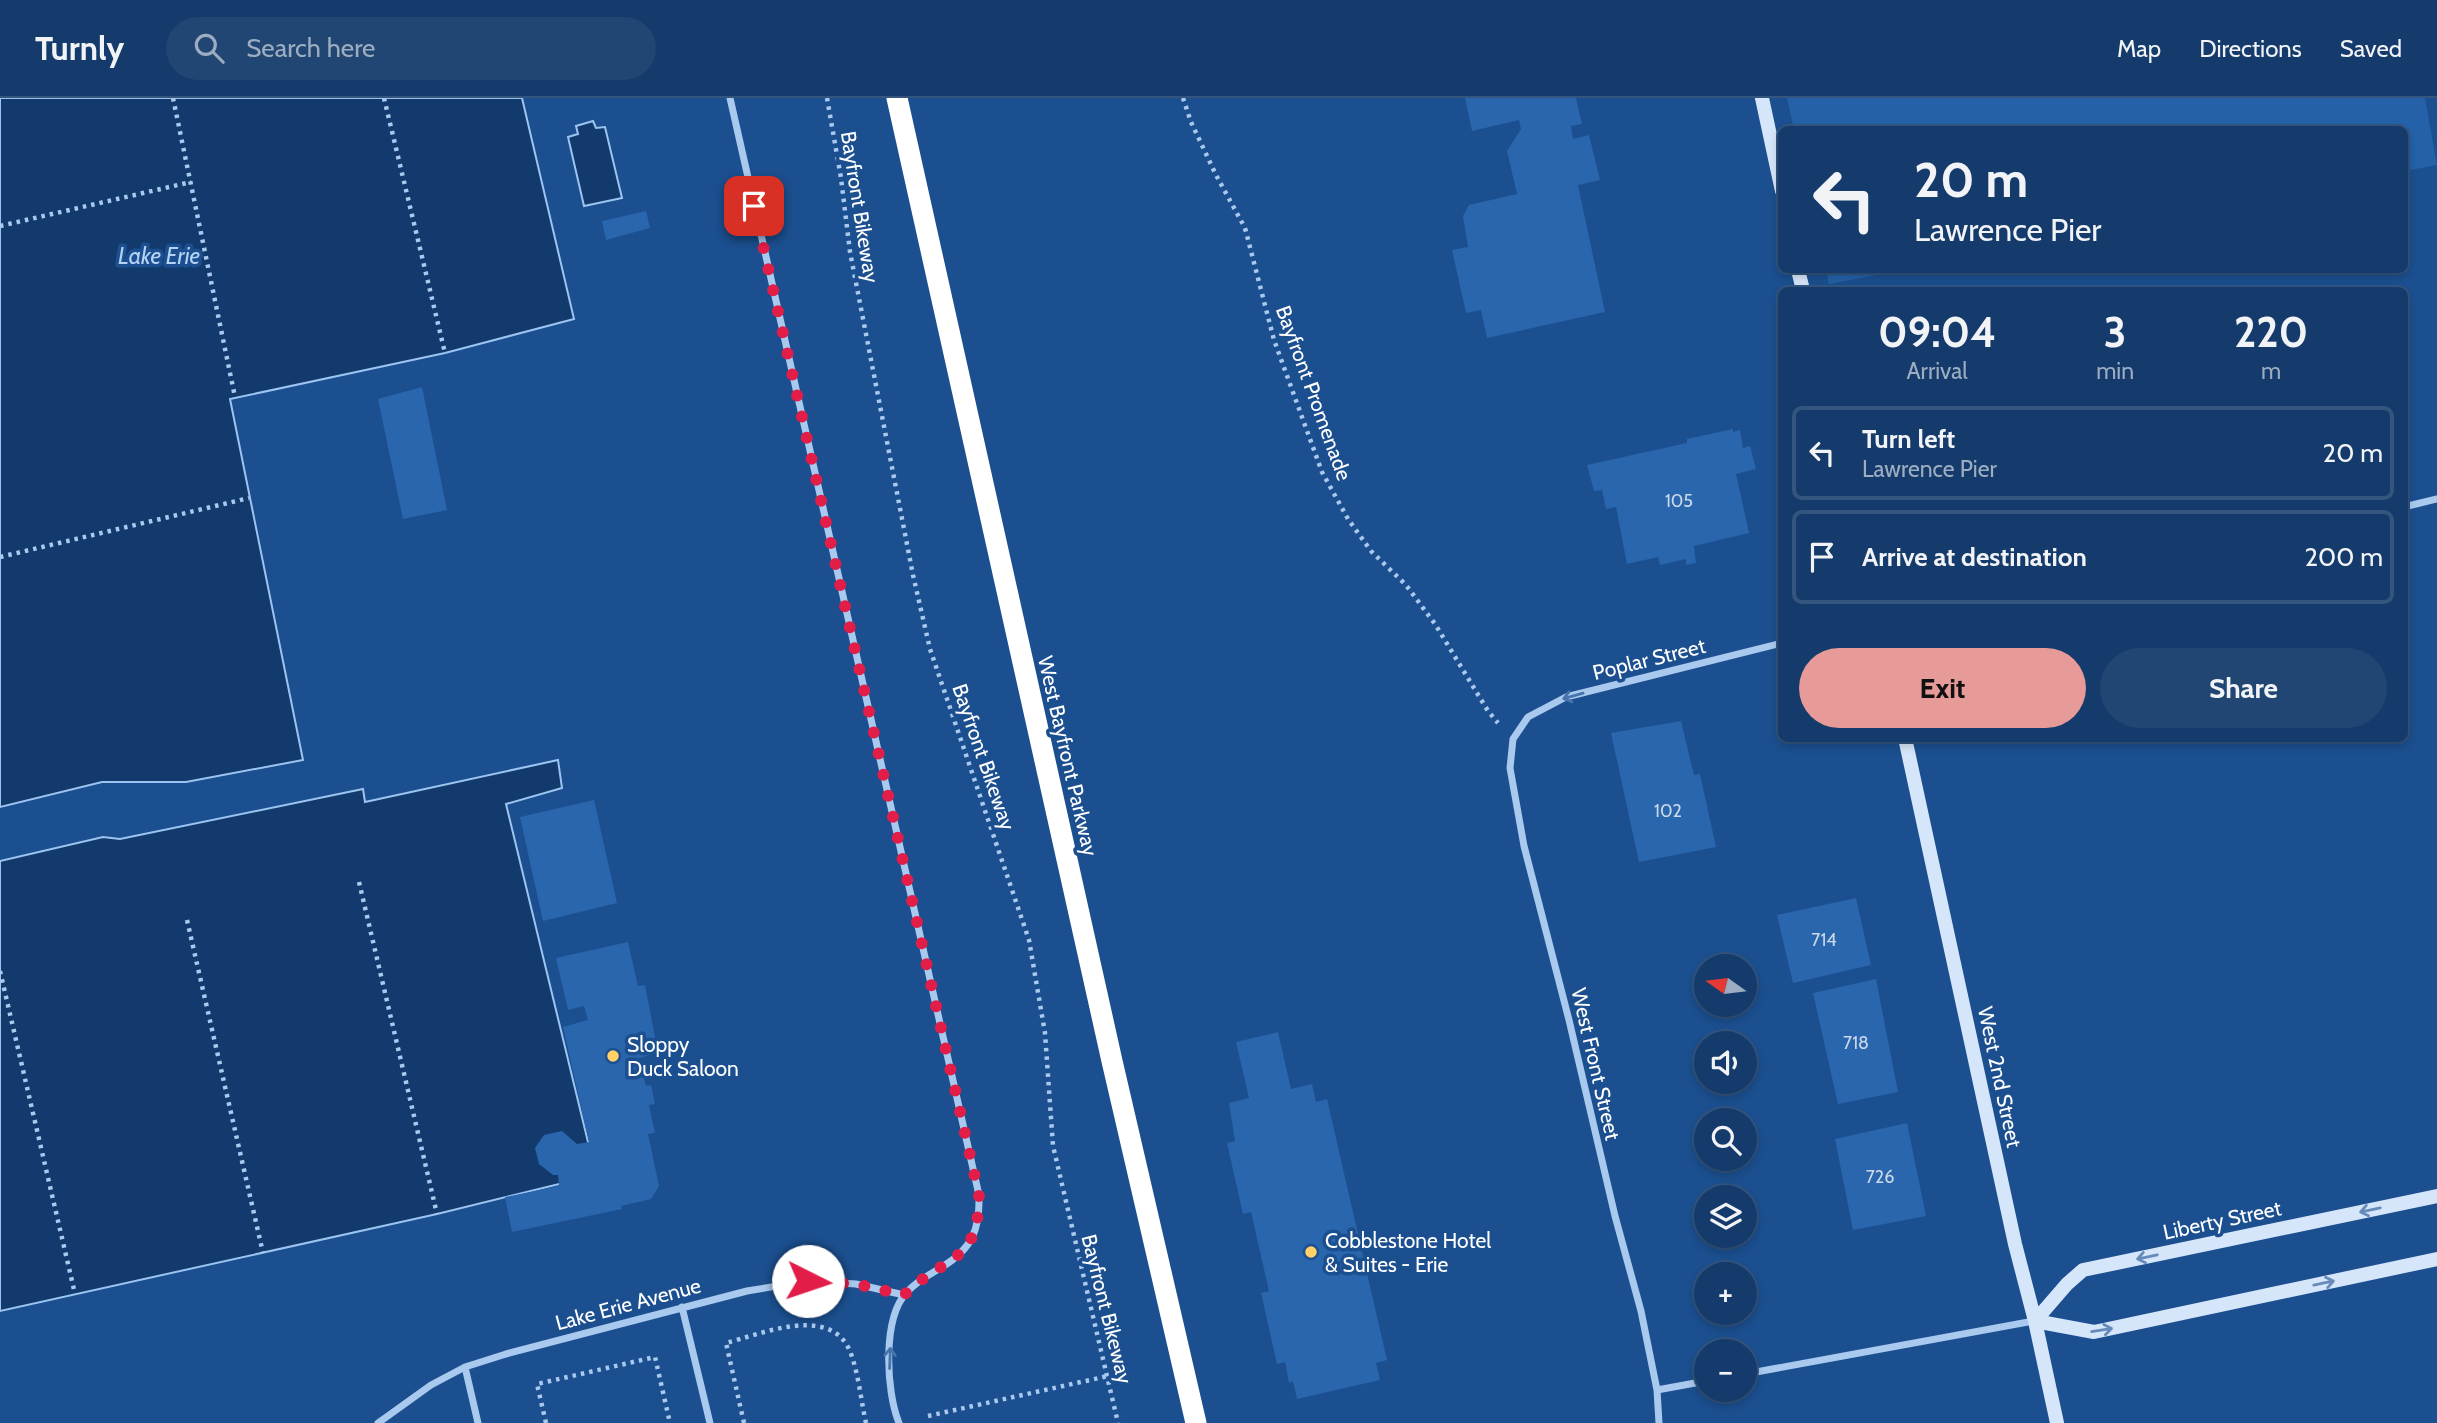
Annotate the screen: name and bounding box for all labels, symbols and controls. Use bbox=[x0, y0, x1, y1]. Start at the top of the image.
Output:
search box bbox=[166, 17, 656, 80]
text: Turnly bbox=[35, 28, 124, 68]
icon: search bbox=[190, 29, 228, 67]
text: Search here bbox=[246, 32, 375, 64]
text: Map bbox=[2117, 34, 2161, 63]
text: Directions bbox=[2199, 34, 2302, 63]
text: Saved bbox=[2340, 34, 2402, 63]
street label: Bayfront Bikeway bbox=[836, 129, 884, 285]
text: 20 m bbox=[1914, 150, 2028, 209]
icon: left bbox=[1799, 154, 1890, 245]
pin bbox=[724, 176, 784, 236]
icon: arrive bbox=[735, 187, 773, 225]
text: Lawrence Pier bbox=[1914, 210, 2101, 249]
water label: Lake Erie bbox=[118, 242, 200, 270]
street label: Bayfront Promenade bbox=[1271, 302, 1357, 484]
text: 09:04 bbox=[1878, 306, 1996, 358]
text: 3 bbox=[2104, 306, 2126, 358]
text: 220 bbox=[2234, 306, 2308, 358]
text: Arrival bbox=[1906, 357, 1968, 385]
text: min bbox=[2096, 357, 2134, 385]
text: m bbox=[2261, 357, 2281, 385]
text: Turn left bbox=[1862, 423, 1955, 455]
icon: left bbox=[1803, 434, 1841, 472]
text: 20 m bbox=[2323, 437, 2383, 469]
text: Lawrence Pier bbox=[1862, 455, 1997, 483]
house number: 105 bbox=[1665, 490, 1693, 512]
icon: arrive bbox=[1803, 538, 1841, 576]
text: Arrive at destination bbox=[1862, 541, 2087, 573]
text: 200 m bbox=[2304, 541, 2383, 573]
street label: Poplar Street bbox=[1590, 633, 1708, 685]
button: Exit bbox=[1799, 648, 2086, 728]
button: Share bbox=[2100, 648, 2387, 728]
street label: West Bayfront Parkway bbox=[1033, 654, 1103, 859]
street label: Bayfront Bikeway bbox=[947, 681, 1021, 834]
one-way arrow bbox=[1562, 690, 1584, 703]
house number: 102 bbox=[1654, 800, 1682, 822]
house number: 714 bbox=[1811, 929, 1837, 951]
north arrow bbox=[1694, 954, 1757, 1017]
map controls bbox=[1694, 954, 1757, 1402]
street label: West Front Street bbox=[1566, 985, 1626, 1143]
street label: West 2nd Street bbox=[1973, 1004, 2027, 1150]
button: sound bbox=[1694, 1031, 1757, 1094]
place label: Sloppy Duck Saloon bbox=[627, 1032, 739, 1081]
house number: 718 bbox=[1843, 1032, 1869, 1054]
marker: Sloppy Duck Saloon bbox=[605, 1048, 621, 1064]
button: search bbox=[1694, 1108, 1757, 1171]
house number: 726 bbox=[1866, 1166, 1894, 1188]
button: layers bbox=[1694, 1185, 1757, 1248]
street label: Liberty Street bbox=[2161, 1195, 2283, 1245]
one-way arrow bbox=[2359, 1204, 2382, 1218]
place label: Cobblestone Hotel & Suites - Erie bbox=[1325, 1228, 1491, 1277]
street label: Bayfront Bikeway bbox=[1076, 1232, 1138, 1387]
position arrow bbox=[771, 1244, 845, 1318]
marker: Cobblestone Hotel & Suites - Erie bbox=[1303, 1244, 1319, 1260]
one-way arrow bbox=[2136, 1250, 2159, 1264]
button: + bbox=[1694, 1262, 1757, 1325]
street label: Lake Erie Avenue bbox=[553, 1272, 704, 1335]
one-way arrow bbox=[2312, 1275, 2335, 1289]
one-way arrow bbox=[2090, 1323, 2113, 1336]
button: − bbox=[1694, 1339, 1757, 1402]
one-way arrow bbox=[883, 1347, 897, 1370]

